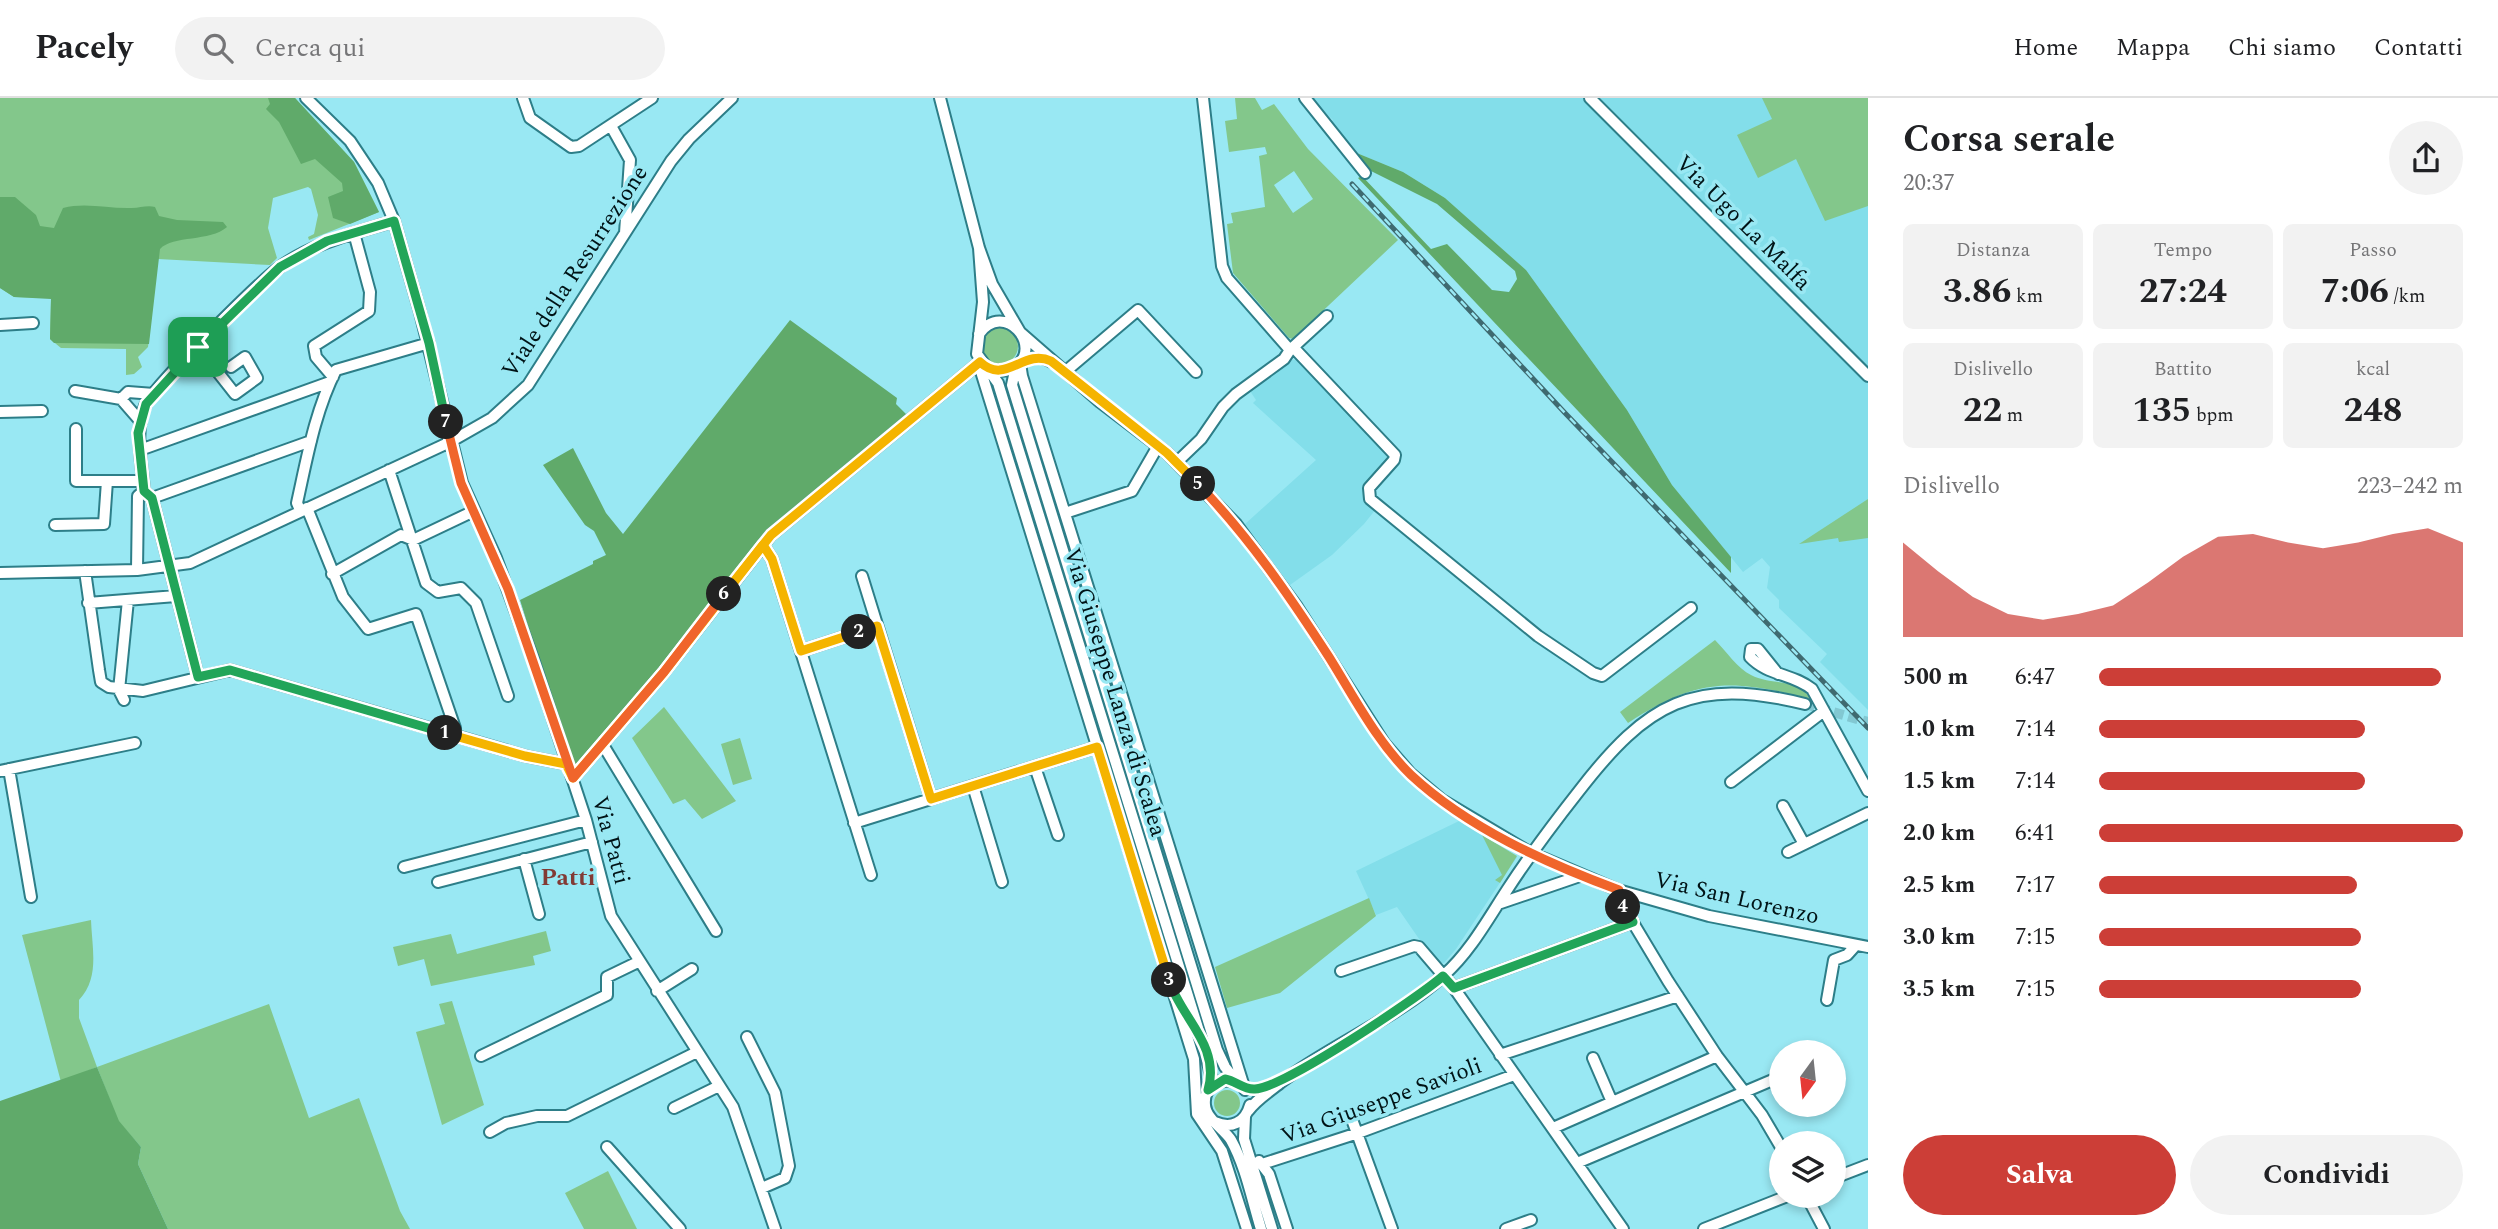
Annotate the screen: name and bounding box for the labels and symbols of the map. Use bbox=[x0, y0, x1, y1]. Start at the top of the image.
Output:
street label: Via Ugo La Malfa bbox=[1667, 147, 1819, 299]
street label: Viale della Resurrezione bbox=[493, 159, 657, 385]
pin bbox=[168, 317, 228, 377]
pin: 7 bbox=[428, 404, 464, 440]
pin: 5 bbox=[1180, 466, 1216, 502]
street label: Via Giuseppe Lanza di Scalea bbox=[1054, 544, 1175, 841]
pin: 6 bbox=[706, 576, 742, 612]
pin: 2 bbox=[842, 614, 876, 650]
pin: 1 bbox=[428, 716, 462, 750]
street label: Via Patti bbox=[582, 792, 639, 888]
district label: Patti bbox=[541, 860, 595, 896]
street label: Via San Lorenzo bbox=[1651, 863, 1822, 934]
pin: 4 bbox=[1606, 890, 1640, 924]
pin: 3 bbox=[1152, 962, 1186, 998]
north arrow bbox=[1769, 1040, 1846, 1116]
street label: Via Giuseppe Savioli bbox=[1276, 1049, 1487, 1154]

